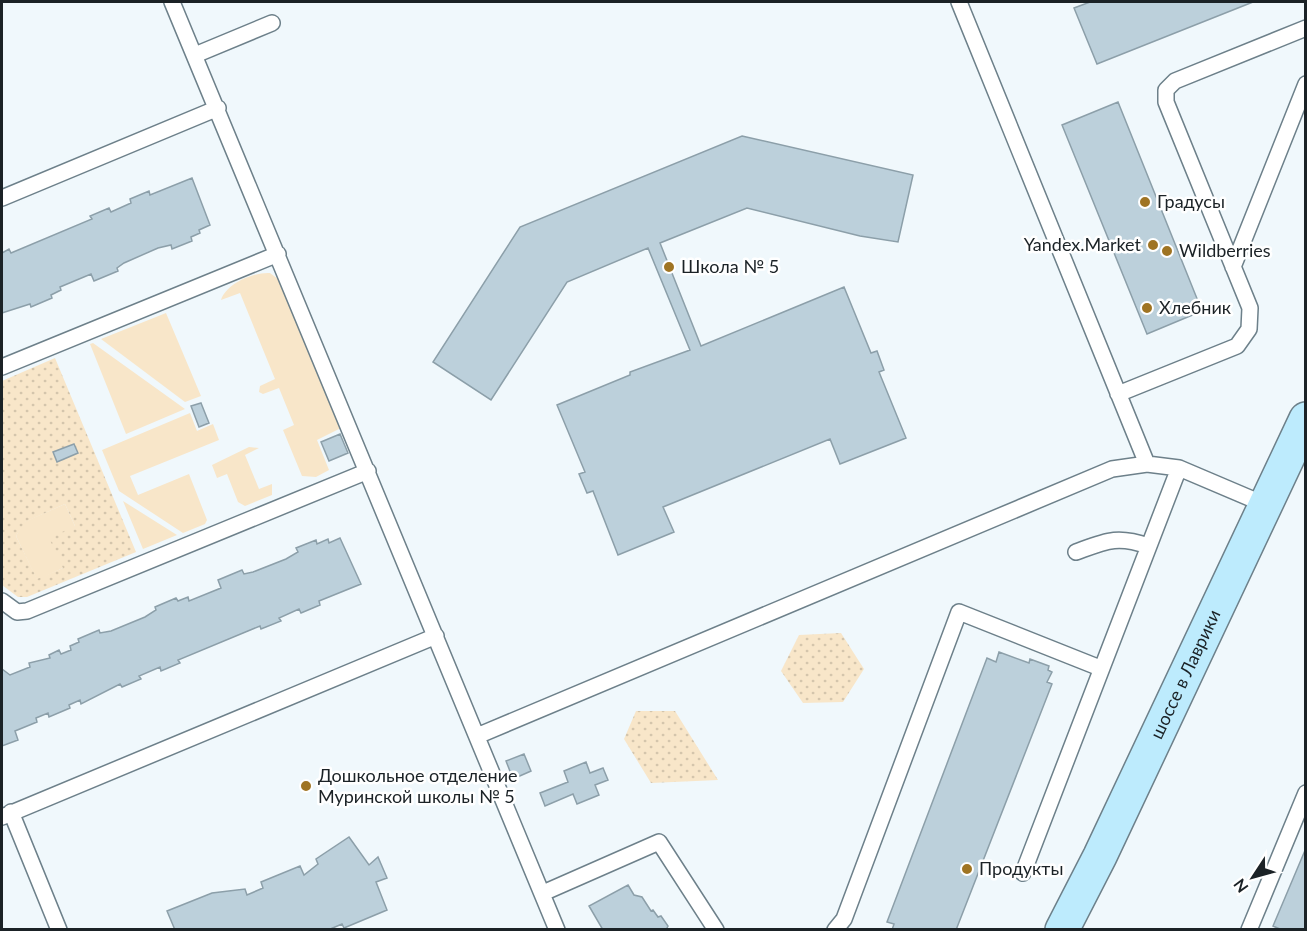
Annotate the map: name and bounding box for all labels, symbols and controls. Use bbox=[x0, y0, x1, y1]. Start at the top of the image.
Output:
place label: Градусы bbox=[1157, 190, 1225, 212]
marker: Градусы bbox=[1138, 195, 1152, 209]
place label: Yandex.Market bbox=[1024, 233, 1142, 255]
marker: Yandex.Market bbox=[1146, 238, 1160, 252]
place label: Wildberries bbox=[1179, 239, 1271, 261]
marker: Wildberries bbox=[1160, 244, 1174, 258]
place label: Школа № 5 bbox=[681, 255, 779, 277]
marker: Школа № 5 bbox=[662, 260, 676, 274]
place label: Хлебник bbox=[1159, 296, 1232, 318]
marker: Хлебник bbox=[1140, 301, 1154, 315]
street label: шоссе в Лаврики bbox=[1145, 606, 1225, 742]
place label: Дошкольное отделение Муринской школы № 5 bbox=[318, 764, 518, 807]
marker: Дошкольное отделение Муринской школы № 5 bbox=[299, 779, 313, 793]
north arrow bbox=[1223, 847, 1283, 907]
place label: Продукты bbox=[979, 857, 1063, 879]
marker: Продукты bbox=[960, 862, 974, 876]
text: N bbox=[1229, 876, 1252, 897]

